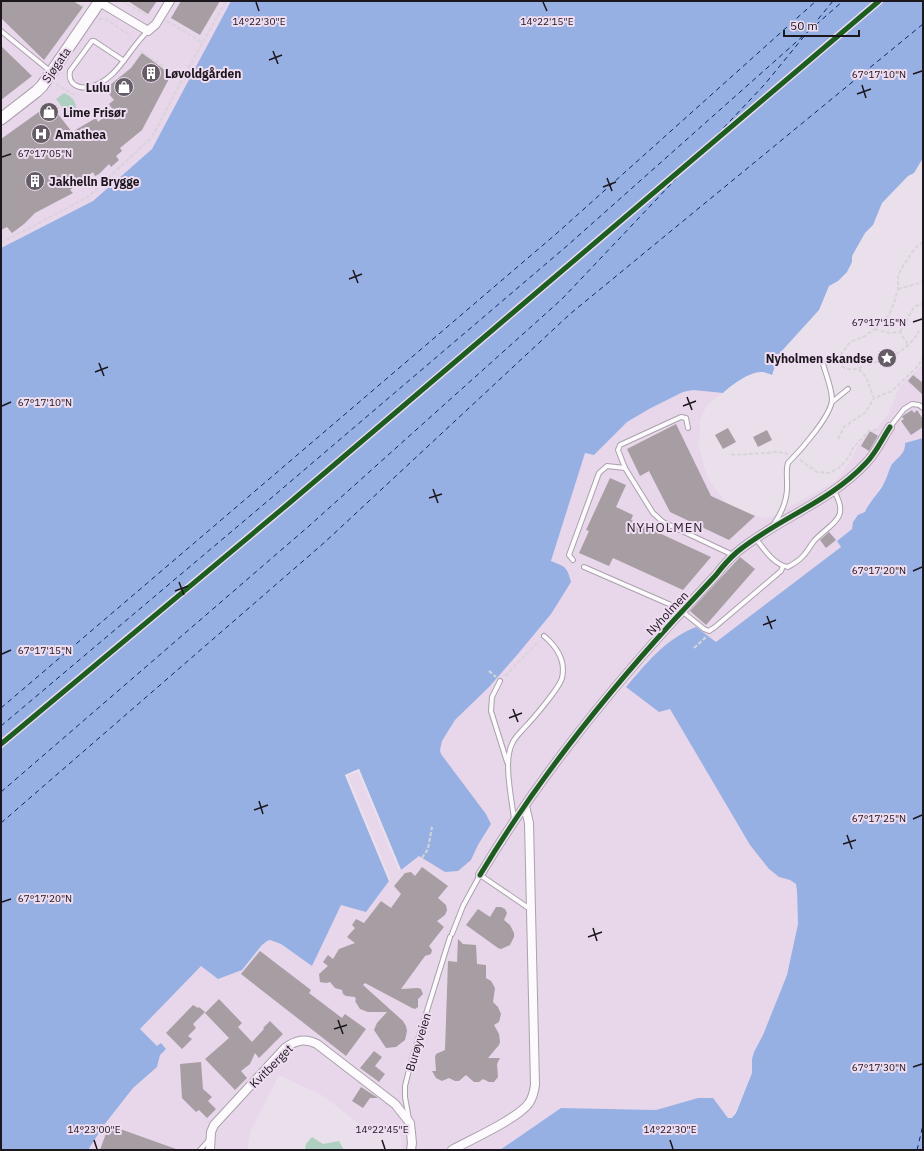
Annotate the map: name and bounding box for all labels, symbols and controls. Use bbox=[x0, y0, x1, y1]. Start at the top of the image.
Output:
scale bar bbox=[784, 12, 859, 38]
text: 14°22'30"E bbox=[232, 15, 286, 28]
text: 14°22'15"E bbox=[520, 15, 574, 28]
text: 50 m bbox=[790, 18, 818, 33]
street label: Sjøgata bbox=[38, 44, 74, 86]
building icon: Løvoldgården bbox=[140, 62, 162, 84]
place label: Løvoldgården bbox=[165, 66, 242, 81]
text: 67°17'10"N bbox=[852, 68, 906, 81]
shop icon: Lulu bbox=[113, 76, 135, 98]
place label: Lulu bbox=[86, 80, 110, 95]
shop icon: Lime Frisør bbox=[38, 101, 60, 123]
place label: Lime Frisør bbox=[63, 105, 126, 120]
hospital icon: Amathea bbox=[30, 123, 52, 145]
place label: Amathea bbox=[55, 127, 106, 142]
text: 67°17'05"N bbox=[18, 147, 72, 160]
building icon: Jakhelln Brygge bbox=[24, 170, 46, 192]
place label: Jakhelln Brygge bbox=[49, 174, 140, 189]
text: 67°17'15"N bbox=[852, 316, 906, 329]
place icon: Nyholmen skandse bbox=[876, 347, 898, 369]
place label: Nyholmen skandse bbox=[766, 351, 873, 366]
text: 67°17'10"N bbox=[18, 396, 72, 409]
district label: NYHOLMEN bbox=[626, 519, 704, 536]
text: 67°17'20"N bbox=[852, 564, 906, 577]
street label: Nyholmen bbox=[643, 588, 691, 638]
text: 67°17'15"N bbox=[18, 644, 72, 657]
text: 67°17'25"N bbox=[852, 812, 906, 825]
text: 67°17'20"N bbox=[18, 892, 72, 905]
street label: Burøyveien bbox=[402, 1011, 434, 1073]
street label: Kvitberget bbox=[246, 1041, 296, 1091]
text: 67°17'30"N bbox=[852, 1061, 906, 1074]
text: 14°23'00"E bbox=[67, 1123, 121, 1136]
text: 14°22'45"E bbox=[355, 1123, 409, 1136]
text: 14°22'30"E bbox=[643, 1123, 697, 1136]

